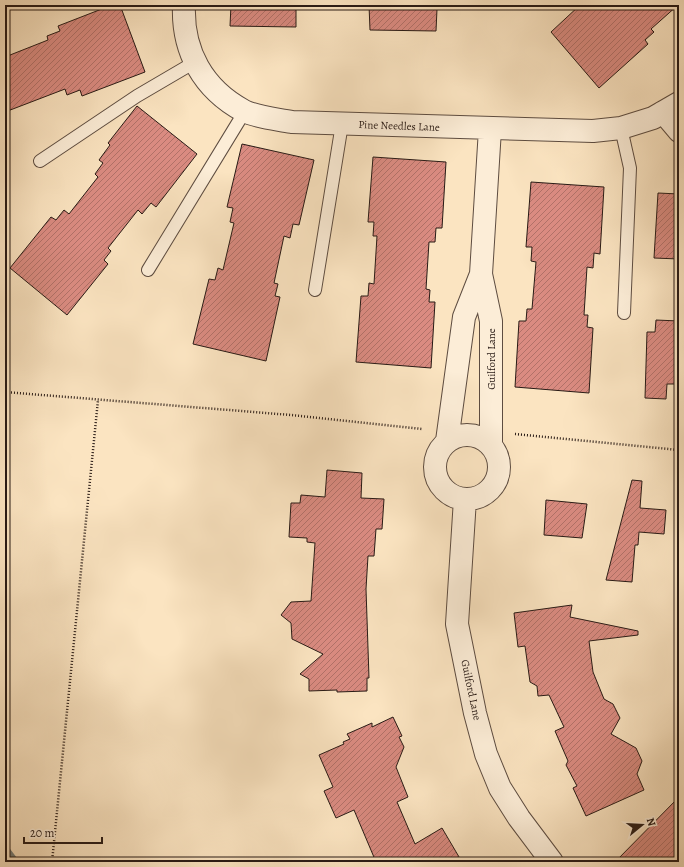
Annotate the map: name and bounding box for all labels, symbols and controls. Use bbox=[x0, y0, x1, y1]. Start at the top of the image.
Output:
street label: Pine Needles Lane bbox=[358, 117, 440, 135]
street label: Guilford Lane bbox=[484, 328, 499, 390]
street label: Guilford Lane bbox=[457, 658, 485, 722]
north arrow bbox=[622, 805, 662, 845]
text: N bbox=[643, 816, 659, 828]
scale bar bbox=[24, 819, 102, 845]
text: 20 m bbox=[30, 825, 54, 841]

